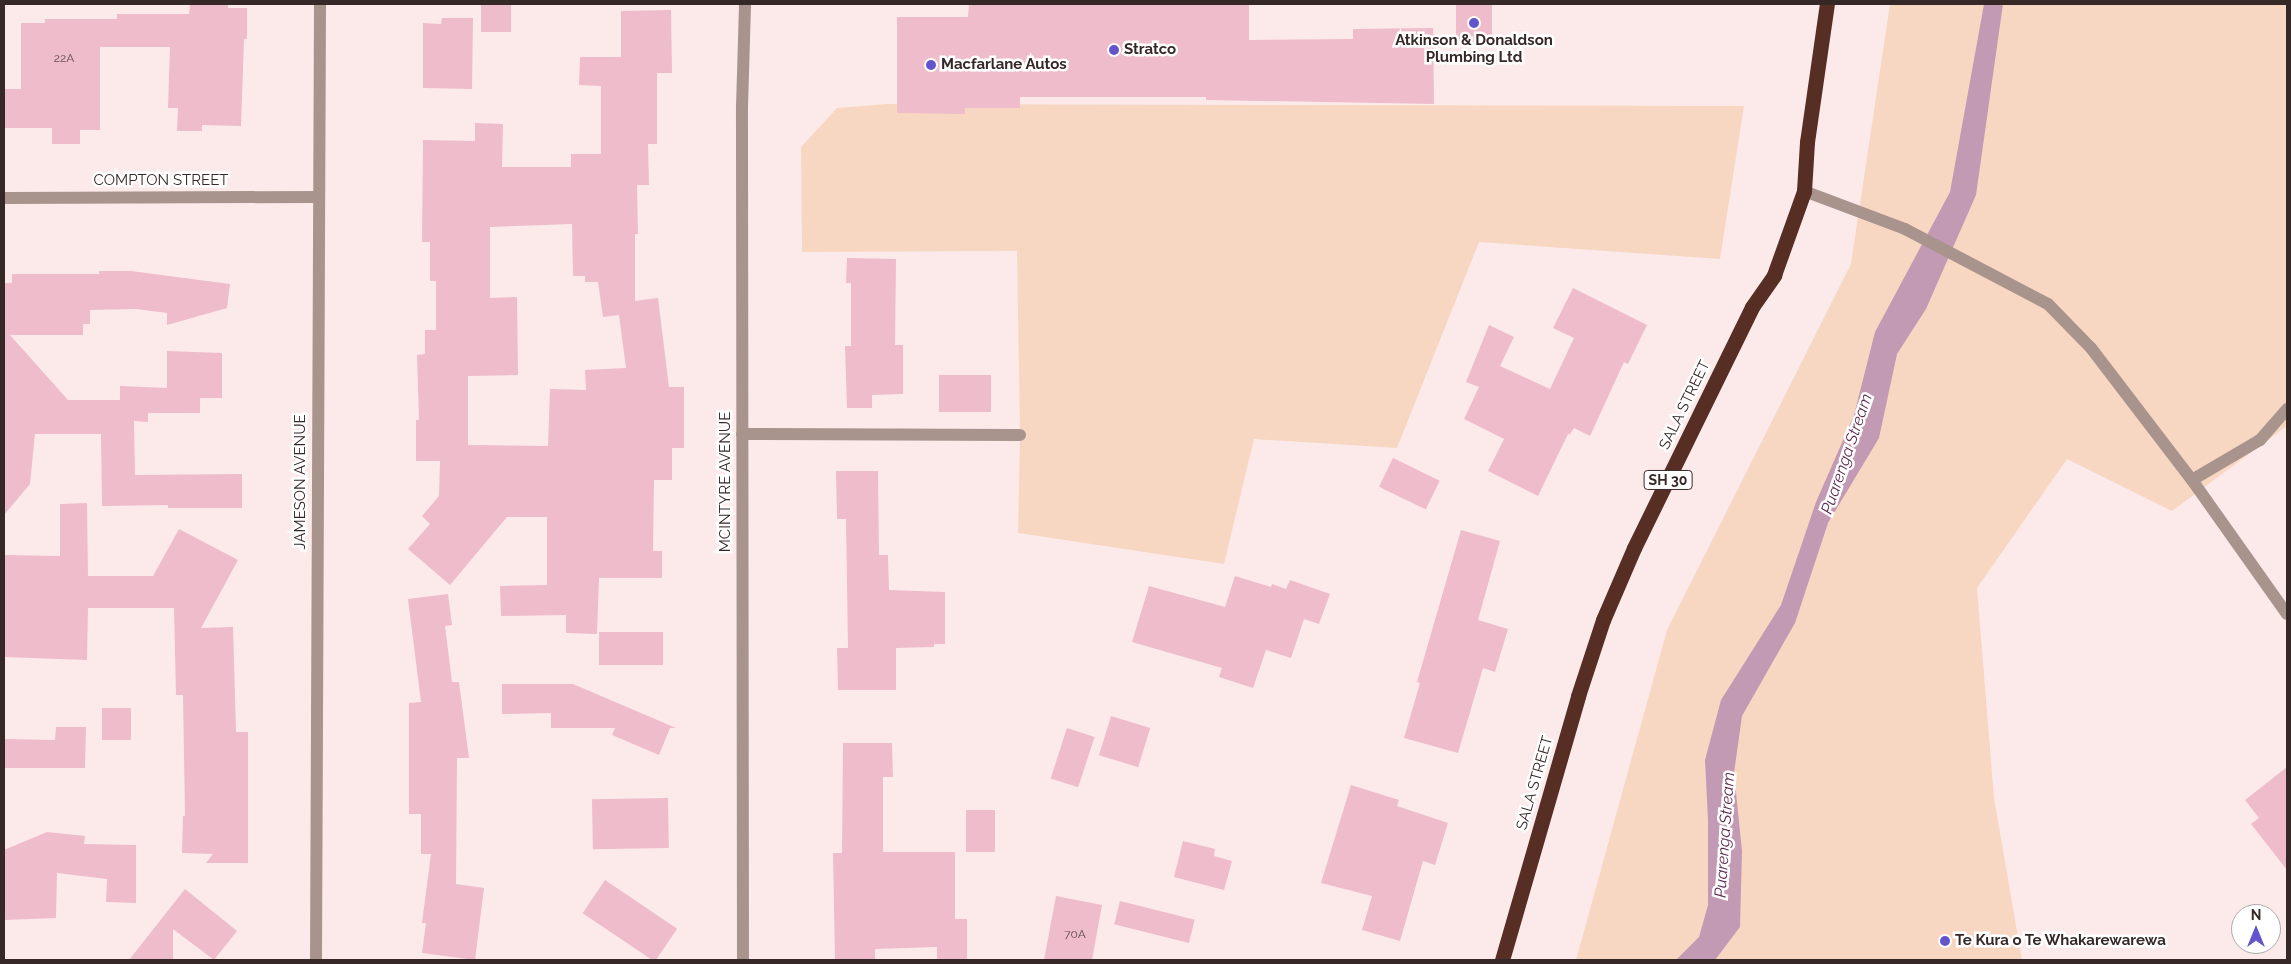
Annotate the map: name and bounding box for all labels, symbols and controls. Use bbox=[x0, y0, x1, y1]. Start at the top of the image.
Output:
marker: Atkinson & Donaldson Plumbing Ltd bbox=[1468, 17, 1480, 29]
place label: Atkinson & Donaldson Plumbing Ltd bbox=[1395, 31, 1553, 66]
place label: Stratco bbox=[1124, 41, 1176, 59]
marker: Stratco bbox=[1108, 44, 1120, 56]
house number: 22A bbox=[54, 52, 74, 66]
place label: Macfarlane Autos bbox=[941, 56, 1067, 74]
marker: Macfarlane Autos bbox=[925, 59, 937, 71]
street label: COMPTON STREET bbox=[94, 172, 228, 190]
street label: SALA STREET bbox=[1656, 357, 1714, 453]
water label: Puarenga Stream bbox=[1817, 391, 1877, 517]
street label: MCINTYRE AVENUE bbox=[717, 411, 735, 553]
street label: JAMESON AVENUE bbox=[292, 414, 310, 550]
road number: SH 30 bbox=[1643, 468, 1693, 492]
street label: SALA STREET bbox=[1513, 734, 1557, 832]
water label: Puarenga Stream bbox=[1711, 772, 1739, 898]
north arrow bbox=[2231, 904, 2281, 954]
text: N bbox=[2251, 907, 2261, 923]
house number: 70A bbox=[1064, 928, 1086, 942]
place label: Te Kura o Te Whakarewarewa bbox=[1955, 932, 2167, 950]
marker: Te Kura o Te Whakarewarewa bbox=[1939, 935, 1951, 947]

